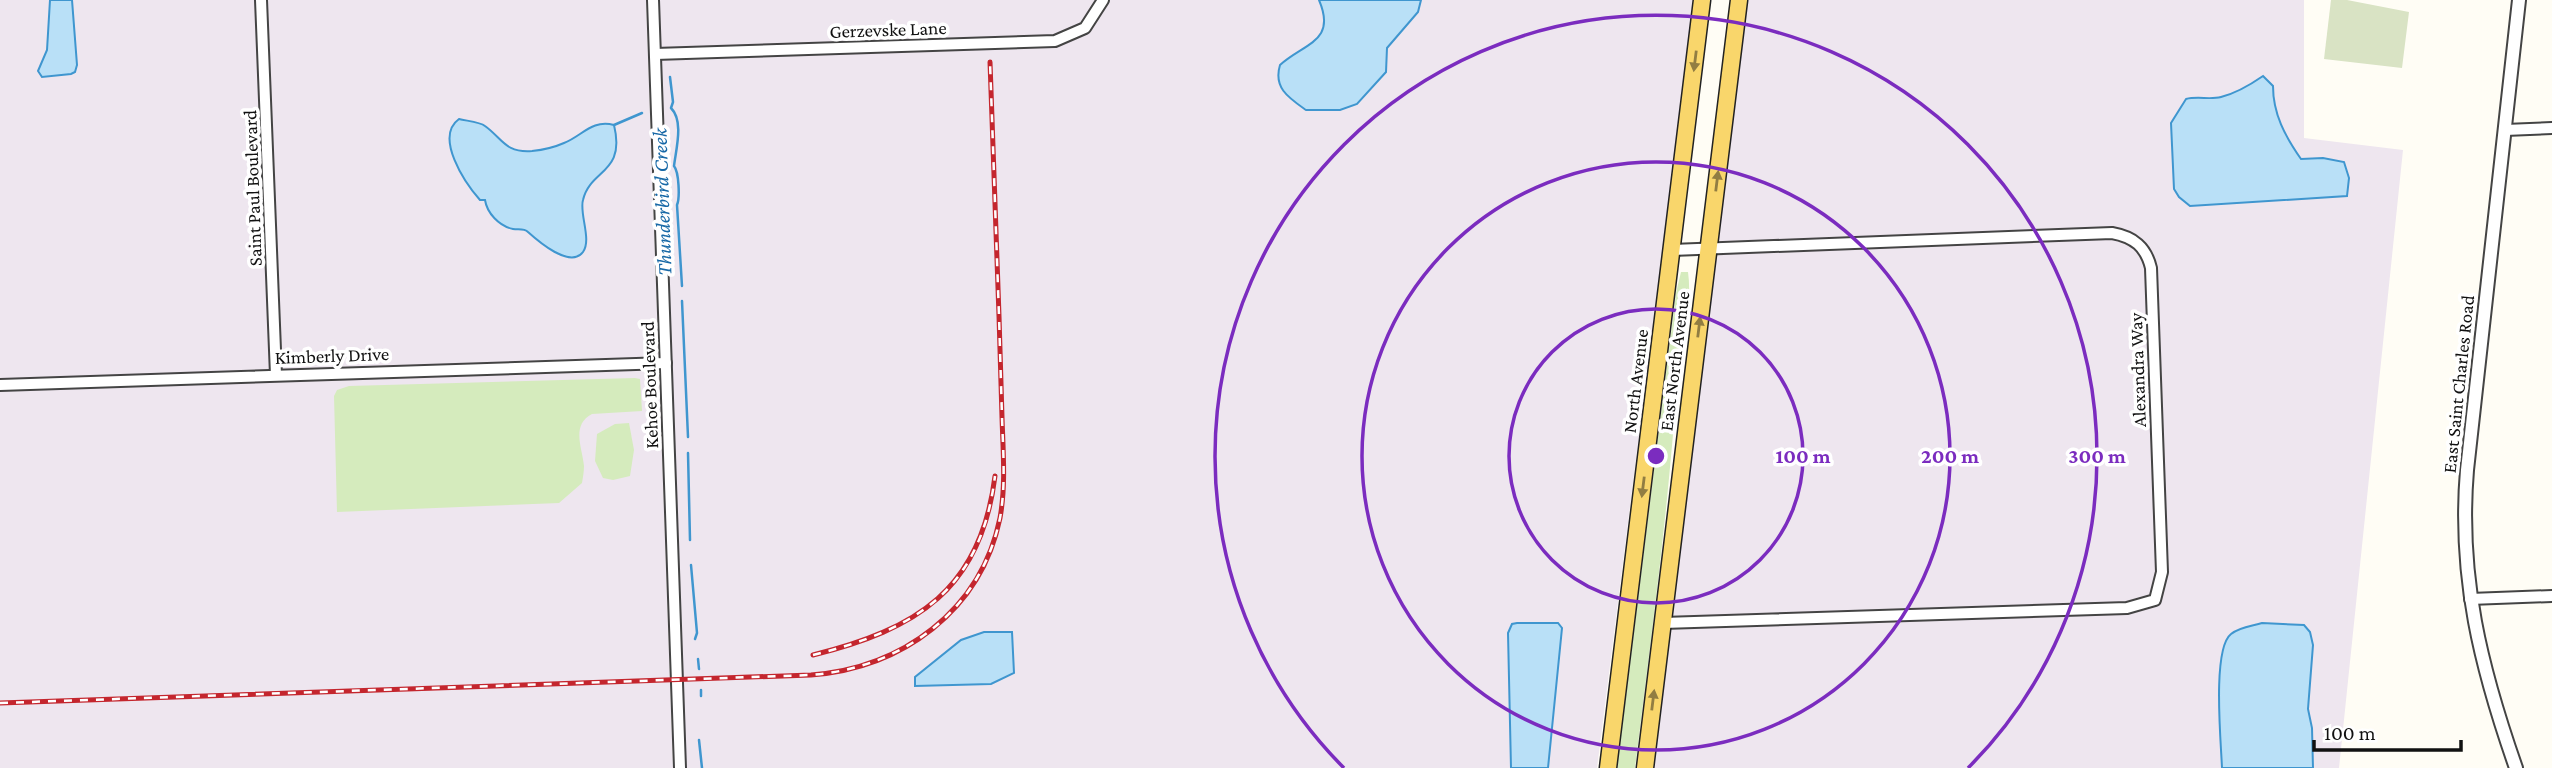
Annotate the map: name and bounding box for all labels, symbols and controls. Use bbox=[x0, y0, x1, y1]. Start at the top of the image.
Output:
street label: Gerzevske Lane bbox=[829, 17, 947, 42]
one-way arrow bbox=[1689, 51, 1700, 73]
street label: Saint Paul Boulevard bbox=[239, 109, 266, 266]
water label: Thunderbird Creek bbox=[647, 127, 677, 276]
one-way arrow bbox=[1712, 170, 1723, 192]
street label: East North Avenue bbox=[1655, 290, 1694, 432]
street label: East Saint Charles Road bbox=[2439, 294, 2478, 474]
street label: Alexandra Way bbox=[2125, 312, 2150, 428]
one-way arrow bbox=[1693, 316, 1704, 338]
street label: Kehoe Boulevard bbox=[637, 321, 662, 449]
street label: North Avenue bbox=[1619, 328, 1652, 434]
street label: Kimberly Drive bbox=[274, 343, 390, 368]
centre of rings bbox=[1644, 444, 1668, 468]
text: 100 m bbox=[1775, 444, 1831, 468]
text: 200 m bbox=[1921, 444, 1979, 468]
text: 300 m bbox=[2068, 444, 2126, 468]
one-way arrow bbox=[1637, 477, 1648, 499]
one-way arrow bbox=[1648, 689, 1659, 711]
scale bar bbox=[2314, 708, 2461, 752]
text: 100 m bbox=[2324, 721, 2376, 745]

